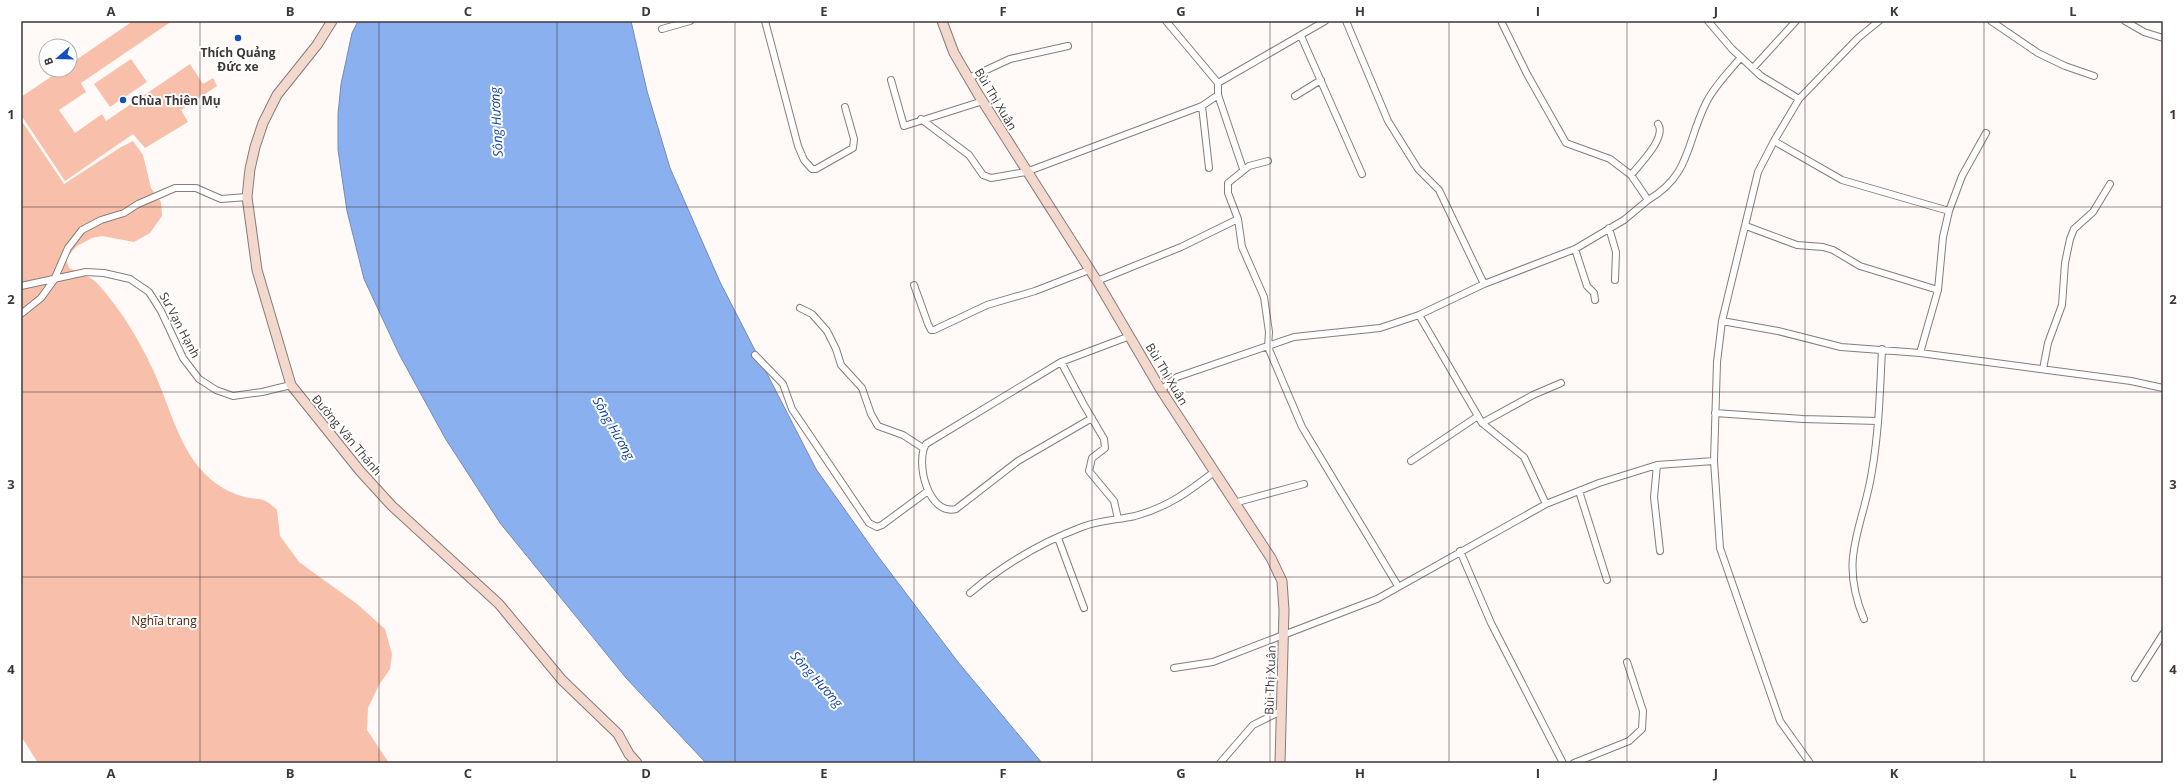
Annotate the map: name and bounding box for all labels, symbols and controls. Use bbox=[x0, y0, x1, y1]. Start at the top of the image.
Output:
text: A bbox=[107, 2, 116, 20]
text: B bbox=[286, 2, 295, 20]
text: C bbox=[464, 2, 472, 20]
text: D bbox=[641, 2, 651, 20]
text: E bbox=[820, 2, 828, 20]
text: F bbox=[999, 2, 1007, 20]
text: G bbox=[1176, 2, 1186, 20]
text: H bbox=[1355, 2, 1365, 20]
text: I bbox=[1536, 2, 1540, 20]
text: J bbox=[1713, 2, 1718, 20]
text: K bbox=[1890, 2, 1899, 20]
text: L bbox=[2069, 2, 2077, 20]
marker: Thích Quảng Đức xe bbox=[233, 33, 243, 43]
north arrow bbox=[38, 38, 78, 78]
place label: Thích Quảng Đức xe bbox=[200, 44, 276, 75]
text: B bbox=[40, 56, 56, 68]
street label: Bùi Thị Xuân bbox=[971, 65, 1021, 133]
water label: Sông Hương bbox=[485, 85, 507, 157]
place label: Chùa Thiên Mụ bbox=[131, 92, 221, 109]
marker: Chùa Thiên Mụ bbox=[118, 95, 128, 105]
text: 1 bbox=[7, 105, 15, 123]
text: 1 bbox=[2169, 105, 2177, 123]
street label: Sư Vạn Hạnh bbox=[156, 289, 204, 361]
text: 2 bbox=[7, 290, 15, 308]
text: 2 bbox=[2169, 290, 2177, 308]
street label: Bùi Thị Xuân bbox=[1142, 340, 1192, 408]
street label: Đường Văn Thánh bbox=[308, 391, 386, 479]
water label: Sông Hương bbox=[589, 393, 640, 464]
text: 3 bbox=[7, 475, 15, 493]
text: 3 bbox=[2169, 475, 2177, 493]
park label: Nghĩa trang bbox=[131, 612, 197, 629]
street label: Bùi Thị Xuân bbox=[1260, 645, 1280, 715]
water label: Sông Hương bbox=[787, 647, 848, 712]
text: 4 bbox=[7, 660, 15, 678]
text: 4 bbox=[2169, 660, 2177, 678]
text: A bbox=[107, 764, 116, 782]
text: B bbox=[286, 764, 295, 782]
text: C bbox=[464, 764, 472, 782]
text: D bbox=[641, 764, 651, 782]
text: E bbox=[820, 764, 828, 782]
text: F bbox=[999, 764, 1007, 782]
text: G bbox=[1176, 764, 1186, 782]
text: H bbox=[1355, 764, 1365, 782]
text: I bbox=[1536, 764, 1540, 782]
text: J bbox=[1713, 764, 1718, 782]
text: K bbox=[1890, 764, 1899, 782]
text: L bbox=[2069, 764, 2077, 782]

